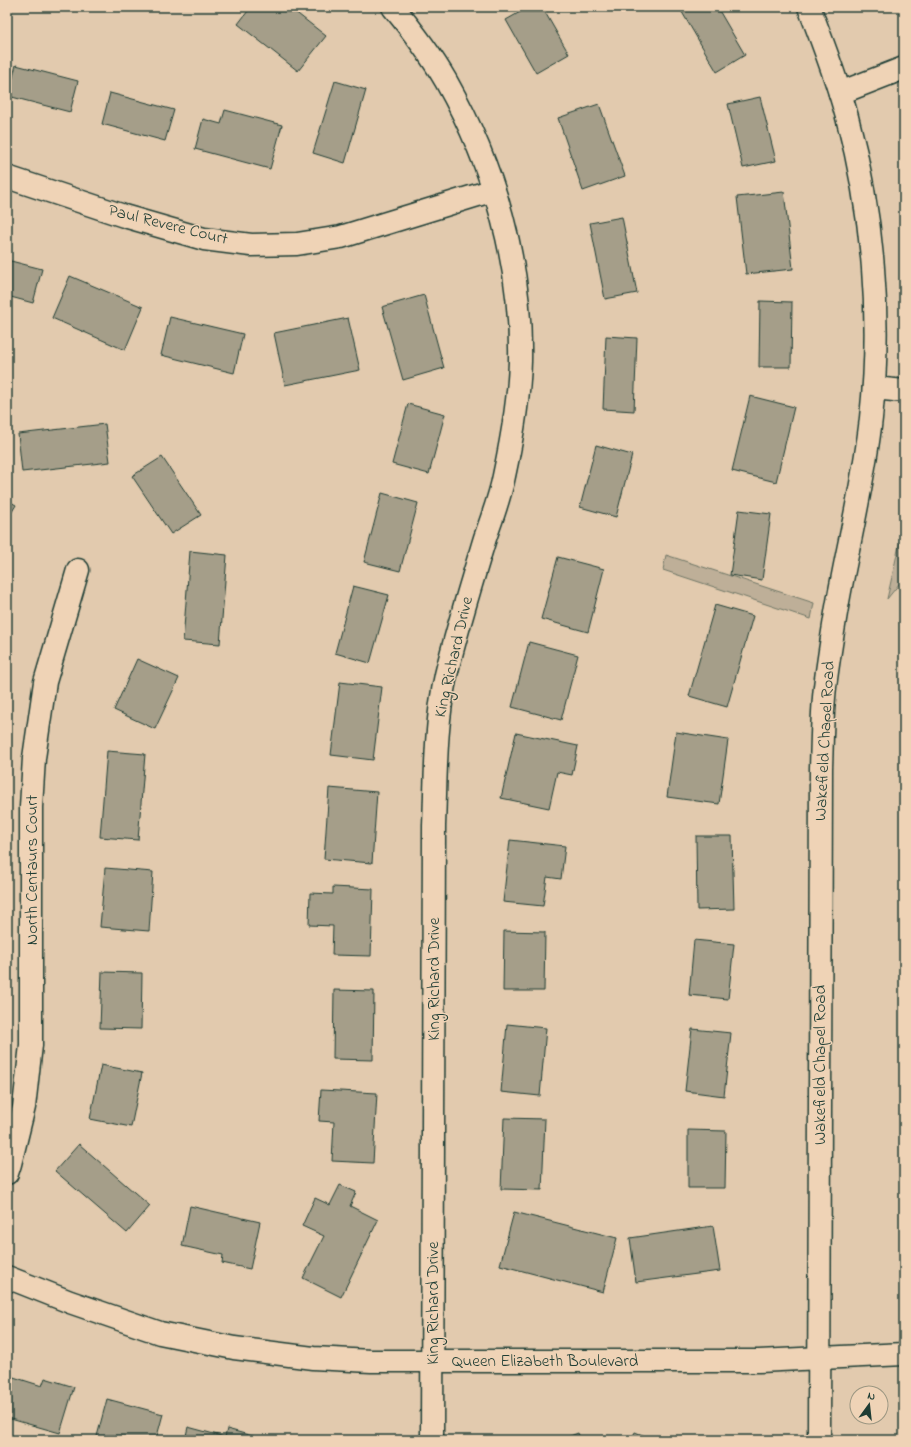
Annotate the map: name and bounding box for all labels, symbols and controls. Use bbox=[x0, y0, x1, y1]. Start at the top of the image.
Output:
street label: Paul Revere Court bbox=[106, 198, 231, 252]
street label: King Richard Drive bbox=[428, 594, 482, 720]
street label: Wakefield Chapel Road bbox=[808, 660, 842, 822]
street label: North Centaurs Court bbox=[20, 794, 45, 945]
street label: King Richard Drive bbox=[422, 917, 449, 1041]
street label: Wakefield Chapel Road bbox=[808, 984, 833, 1145]
street label: King Richard Drive bbox=[421, 1241, 448, 1365]
street label: Queen Elizabeth Boulevard bbox=[452, 1349, 639, 1374]
north arrow bbox=[849, 1385, 889, 1425]
text: N bbox=[866, 1388, 877, 1405]

